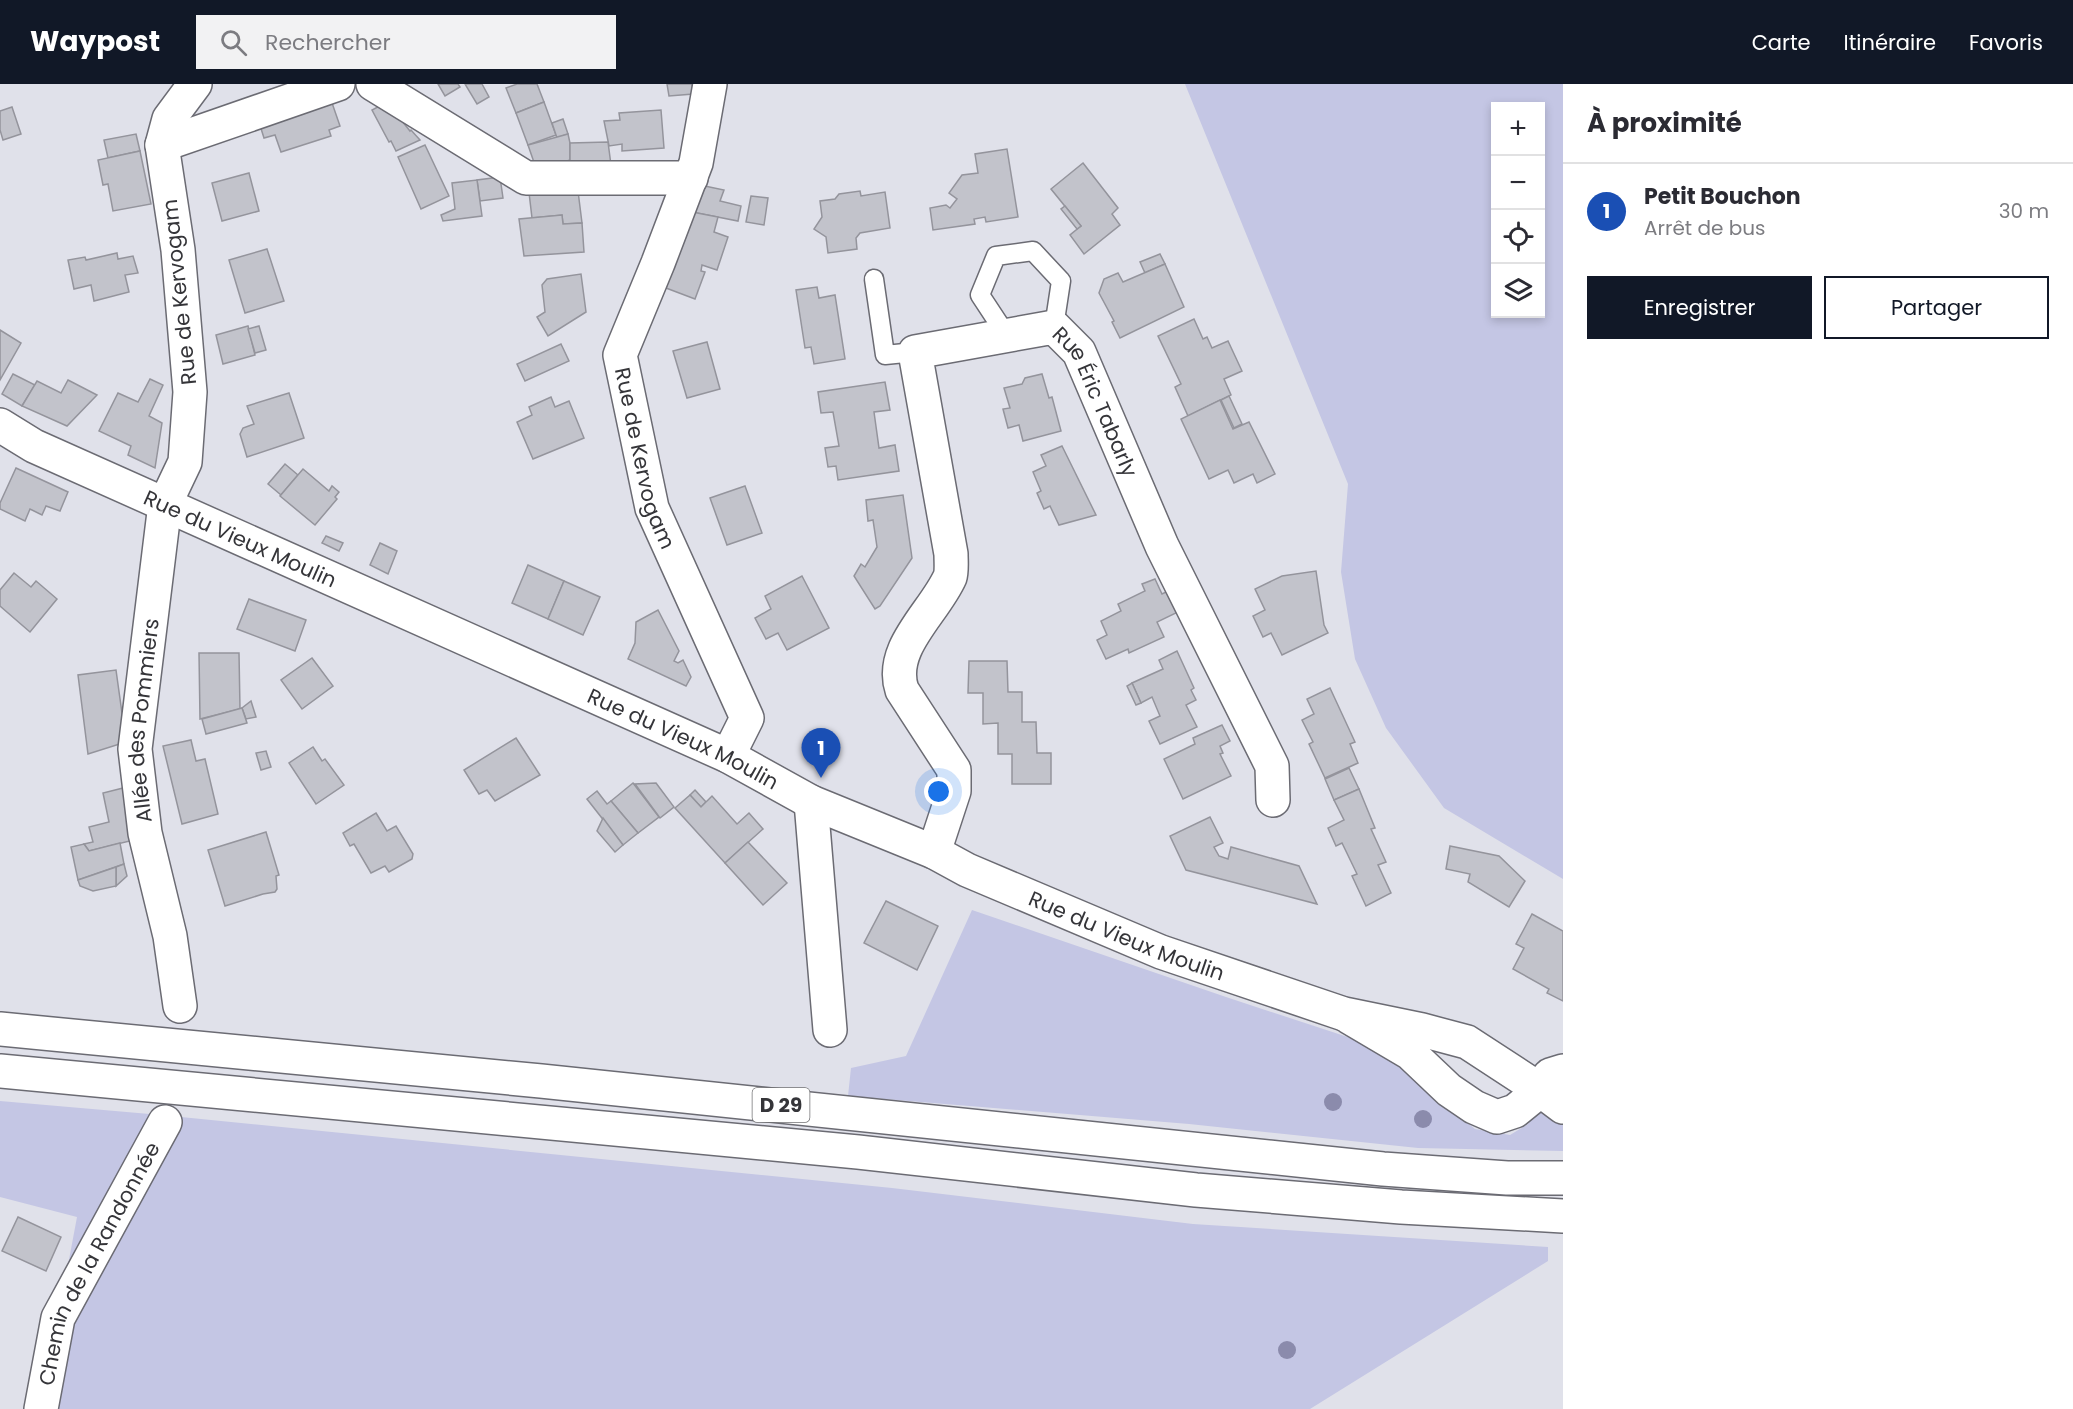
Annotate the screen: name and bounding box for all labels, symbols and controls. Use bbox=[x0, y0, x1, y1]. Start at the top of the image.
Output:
search box bbox=[196, 15, 616, 69]
text: Waypost bbox=[30, 22, 160, 61]
icon: search bbox=[217, 26, 250, 59]
text: Rechercher bbox=[265, 27, 391, 58]
text: Carte bbox=[1752, 28, 1811, 57]
text: Itinéraire bbox=[1844, 28, 1936, 57]
text: Favoris bbox=[1969, 28, 2043, 57]
map controls bbox=[1491, 102, 1545, 318]
button: + bbox=[1491, 102, 1545, 156]
text: À proximité bbox=[1587, 105, 1742, 141]
button: − bbox=[1491, 156, 1545, 210]
text: Petit Bouchon bbox=[1644, 181, 1801, 212]
text: 1 bbox=[1603, 197, 1610, 225]
text: 30 m bbox=[1999, 197, 2049, 225]
street label: Rue de Kervogam bbox=[155, 198, 203, 386]
button: locate bbox=[1491, 210, 1545, 264]
text: Arrêt de bus bbox=[1644, 214, 1765, 242]
button: layers bbox=[1491, 264, 1545, 318]
button: Enregistrer bbox=[1587, 276, 1812, 339]
button: Partager bbox=[1824, 276, 2049, 339]
street label: Rue Éric Tabarly bbox=[1046, 319, 1145, 481]
street label: Rue de Kervogam bbox=[608, 365, 683, 553]
street label: Rue du Vieux Moulin bbox=[139, 482, 341, 594]
street label: Allée des Pommiers bbox=[120, 617, 165, 824]
street label: Rue du Vieux Moulin bbox=[583, 681, 784, 796]
pin: 1 bbox=[802, 728, 840, 778]
your location bbox=[924, 777, 953, 806]
street label: Rue du Vieux Moulin bbox=[1024, 883, 1228, 987]
road number: D 29 bbox=[752, 1088, 810, 1122]
street label: Chemin de la Randonnée bbox=[31, 1136, 166, 1388]

